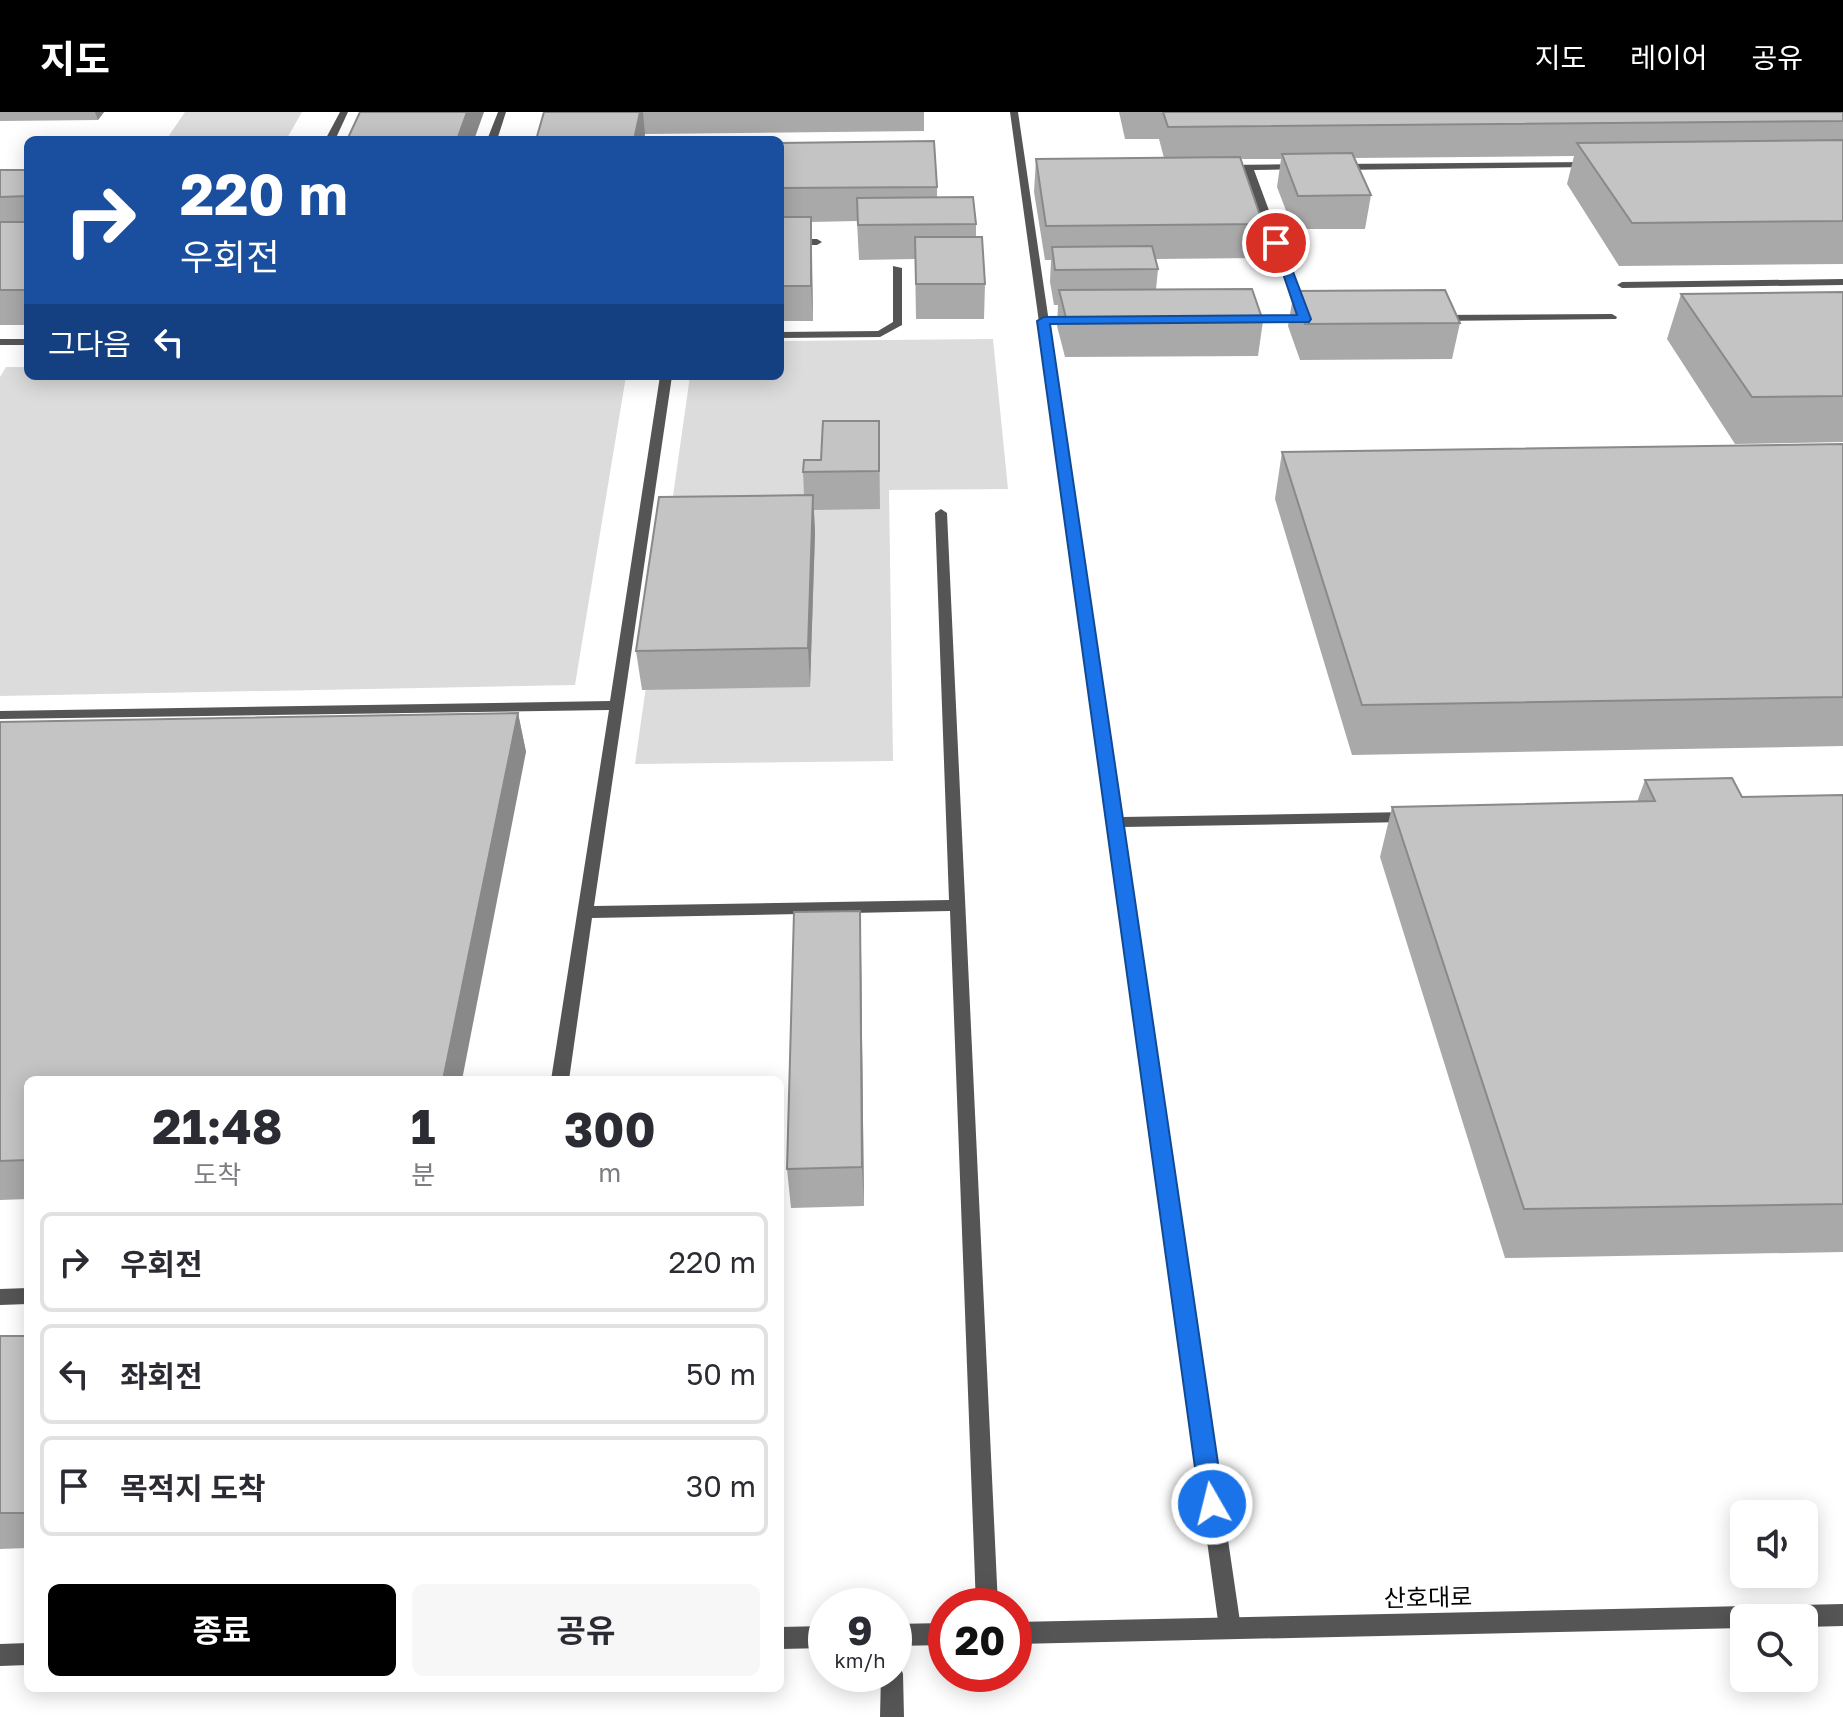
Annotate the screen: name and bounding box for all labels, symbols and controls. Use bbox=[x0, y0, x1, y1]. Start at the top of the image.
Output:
text: 지도 bbox=[40, 36, 110, 81]
text: 지도 bbox=[1535, 41, 1586, 74]
text: 레이어 bbox=[1630, 41, 1707, 74]
text: 공유 bbox=[1751, 41, 1803, 74]
text: 220 m bbox=[180, 160, 348, 227]
icon: right bbox=[48, 168, 152, 272]
pin bbox=[1242, 209, 1310, 277]
icon: arrive bbox=[1254, 221, 1298, 265]
text: 우회전 bbox=[180, 235, 279, 278]
icon: left bbox=[147, 320, 191, 364]
text: 그다음 bbox=[48, 326, 131, 362]
text: 21:48 bbox=[152, 1097, 282, 1155]
text: 1 bbox=[411, 1097, 436, 1155]
text: 300 bbox=[564, 1100, 656, 1158]
text: m bbox=[598, 1157, 621, 1188]
text: 도착 bbox=[193, 1159, 241, 1190]
text: 분 bbox=[411, 1159, 435, 1190]
icon: right bbox=[52, 1240, 96, 1284]
text: 220 m bbox=[669, 1244, 756, 1280]
text: 우회전 bbox=[120, 1246, 203, 1282]
icon: left bbox=[52, 1352, 96, 1396]
text: 50 m bbox=[686, 1356, 756, 1392]
text: 좌회전 bbox=[120, 1358, 203, 1394]
position arrow bbox=[1170, 1462, 1254, 1546]
icon: arrive bbox=[52, 1464, 96, 1508]
text: 30 m bbox=[686, 1468, 756, 1504]
text: 목적지 도착 bbox=[120, 1470, 266, 1506]
map controls bbox=[1730, 1500, 1818, 1692]
button: sound bbox=[1730, 1500, 1818, 1588]
street label: 산호대로 bbox=[1384, 1581, 1472, 1612]
button: 종료 bbox=[48, 1584, 396, 1676]
button: 공유 bbox=[412, 1584, 760, 1676]
speed limit sign: 20 bbox=[928, 1588, 1032, 1692]
button: search bbox=[1730, 1604, 1818, 1692]
text: 9 bbox=[847, 1606, 873, 1654]
text: km/h bbox=[835, 1648, 885, 1672]

